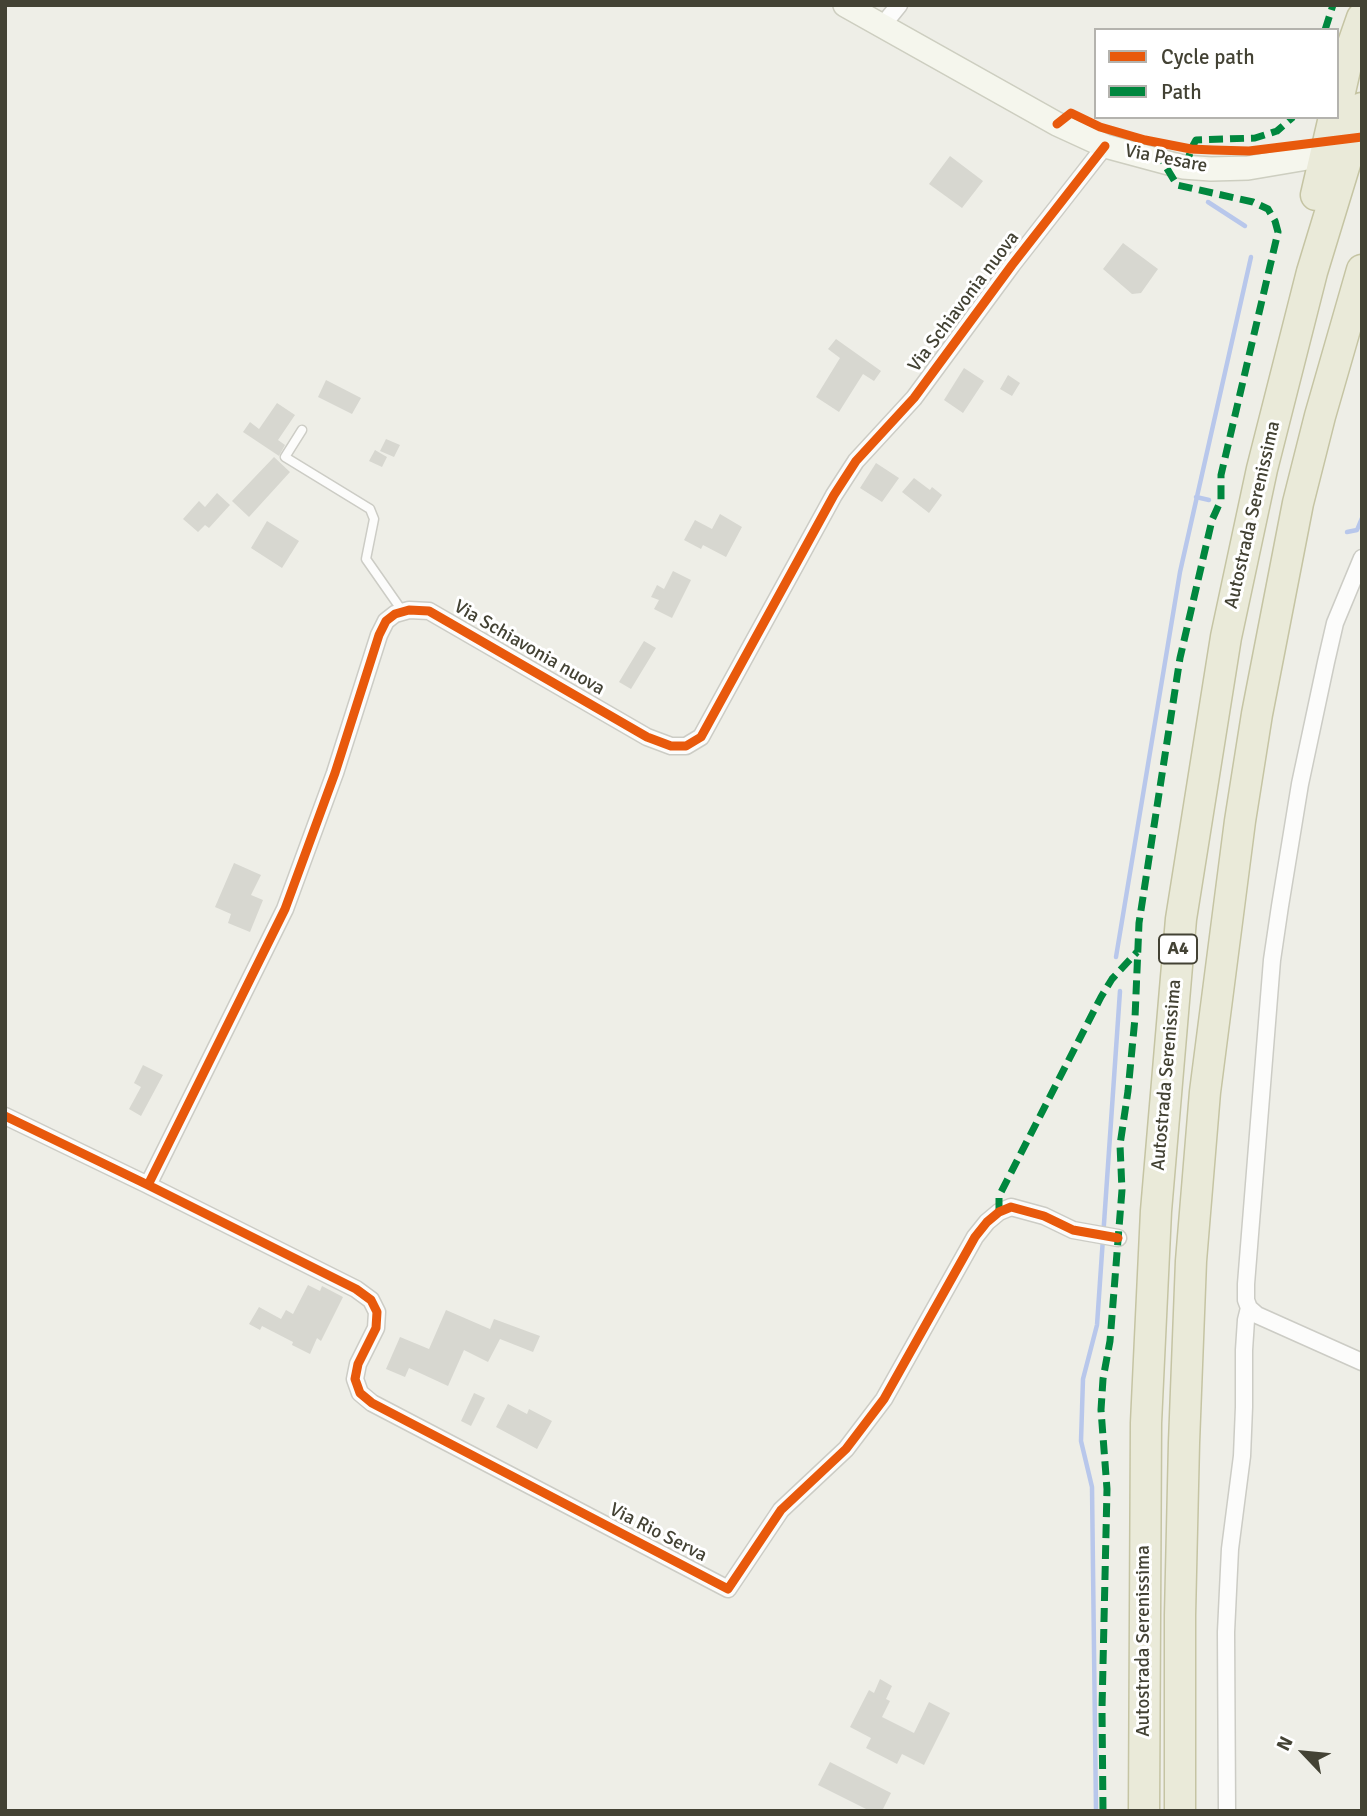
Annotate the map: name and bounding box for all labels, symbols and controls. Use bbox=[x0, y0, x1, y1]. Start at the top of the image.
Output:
legend bbox=[1094, 28, 1339, 119]
text: Cycle path bbox=[1161, 44, 1255, 70]
text: Path bbox=[1161, 79, 1202, 105]
street label: Via Pesare bbox=[1123, 140, 1209, 178]
street label: Via Schiavonia nuova bbox=[904, 227, 1024, 377]
street label: Autostrada Serenissima bbox=[1220, 419, 1286, 611]
street label: Via Schiavonia nuova bbox=[449, 596, 609, 700]
road number: A4 bbox=[1159, 934, 1197, 964]
street label: Autostrada Serenissima bbox=[1147, 979, 1187, 1171]
street label: Via Rio Serva bbox=[605, 1499, 711, 1567]
street label: Autostrada Serenissima bbox=[1133, 1545, 1155, 1737]
north arrow bbox=[1269, 1718, 1339, 1788]
text: N bbox=[1271, 1733, 1299, 1755]

